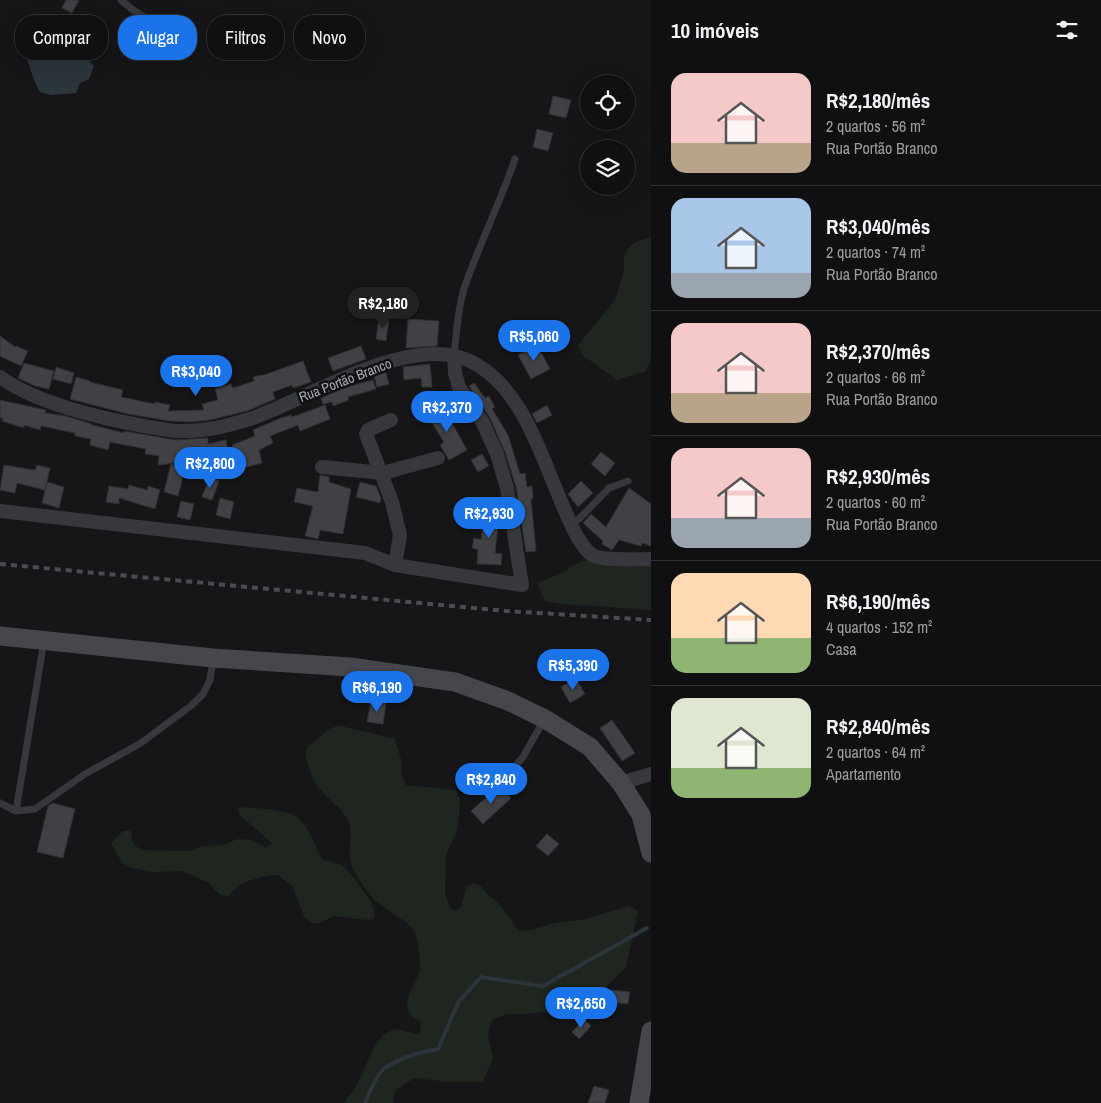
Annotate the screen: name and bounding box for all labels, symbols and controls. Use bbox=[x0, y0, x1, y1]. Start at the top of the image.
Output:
chip: Comprar bbox=[15, 15, 108, 60]
chip: Alugar bbox=[118, 15, 197, 60]
chip: Filtros bbox=[207, 15, 284, 60]
chip: Novo bbox=[294, 15, 365, 60]
text: 10 imóveis bbox=[671, 16, 759, 45]
icon: filters bbox=[1053, 16, 1081, 44]
map controls bbox=[580, 75, 635, 195]
button: locate bbox=[580, 75, 635, 130]
text: R$2,180/mês bbox=[826, 86, 930, 115]
icon: home bbox=[711, 93, 771, 153]
text: 2 quartos · 56 m² bbox=[826, 115, 925, 137]
text: Rua Portão Branco bbox=[826, 137, 938, 159]
button: layers bbox=[580, 140, 635, 195]
text: R$3,040/mês bbox=[826, 212, 930, 241]
icon: home bbox=[711, 218, 771, 278]
text: 2 quartos · 74 m² bbox=[826, 241, 925, 263]
text: Rua Portão Branco bbox=[826, 263, 938, 285]
pin: R$2,180 bbox=[337, 286, 429, 329]
text: R$2,180 bbox=[358, 292, 408, 314]
pin: R$5,060 bbox=[488, 320, 580, 362]
text: R$5,060 bbox=[509, 325, 559, 347]
text: R$2,370/mês bbox=[826, 337, 930, 366]
icon: home bbox=[711, 343, 771, 403]
pin: R$3,040 bbox=[150, 354, 242, 397]
street label: Rua Portão Branco bbox=[296, 354, 394, 406]
text: R$3,040 bbox=[171, 360, 221, 382]
text: 2 quartos · 66 m² bbox=[826, 366, 925, 388]
text: Rua Portão Branco bbox=[826, 388, 938, 410]
pin: R$2,370 bbox=[401, 390, 493, 433]
text: R$2,370 bbox=[422, 396, 472, 418]
pin: R$2,800 bbox=[164, 446, 256, 489]
text: R$2,800 bbox=[185, 452, 235, 474]
text: R$2,930/mês bbox=[826, 462, 930, 491]
icon: home bbox=[711, 468, 771, 528]
text: 2 quartos · 60 m² bbox=[826, 491, 925, 513]
pin: R$2,930 bbox=[443, 496, 535, 539]
text: R$2,930 bbox=[464, 502, 514, 524]
text: Rua Portão Branco bbox=[826, 513, 938, 535]
text: R$6,190/mês bbox=[826, 587, 930, 616]
icon: home bbox=[711, 593, 771, 653]
text: 4 quartos · 152 m² bbox=[826, 616, 932, 638]
text: Casa bbox=[826, 638, 857, 660]
pin: R$5,390 bbox=[527, 648, 619, 691]
text: R$5,390 bbox=[548, 654, 598, 676]
pin: R$6,190 bbox=[331, 670, 423, 713]
text: R$6,190 bbox=[352, 676, 402, 698]
text: R$2,840/mês bbox=[826, 712, 930, 741]
icon: home bbox=[711, 718, 771, 778]
text: 2 quartos · 64 m² bbox=[826, 741, 925, 763]
pin: R$2,840 bbox=[445, 762, 537, 805]
text: Apartamento bbox=[826, 763, 901, 785]
text: R$2,840 bbox=[466, 768, 516, 790]
pin: R$2,650 bbox=[535, 986, 627, 1029]
text: R$2,650 bbox=[556, 992, 606, 1014]

